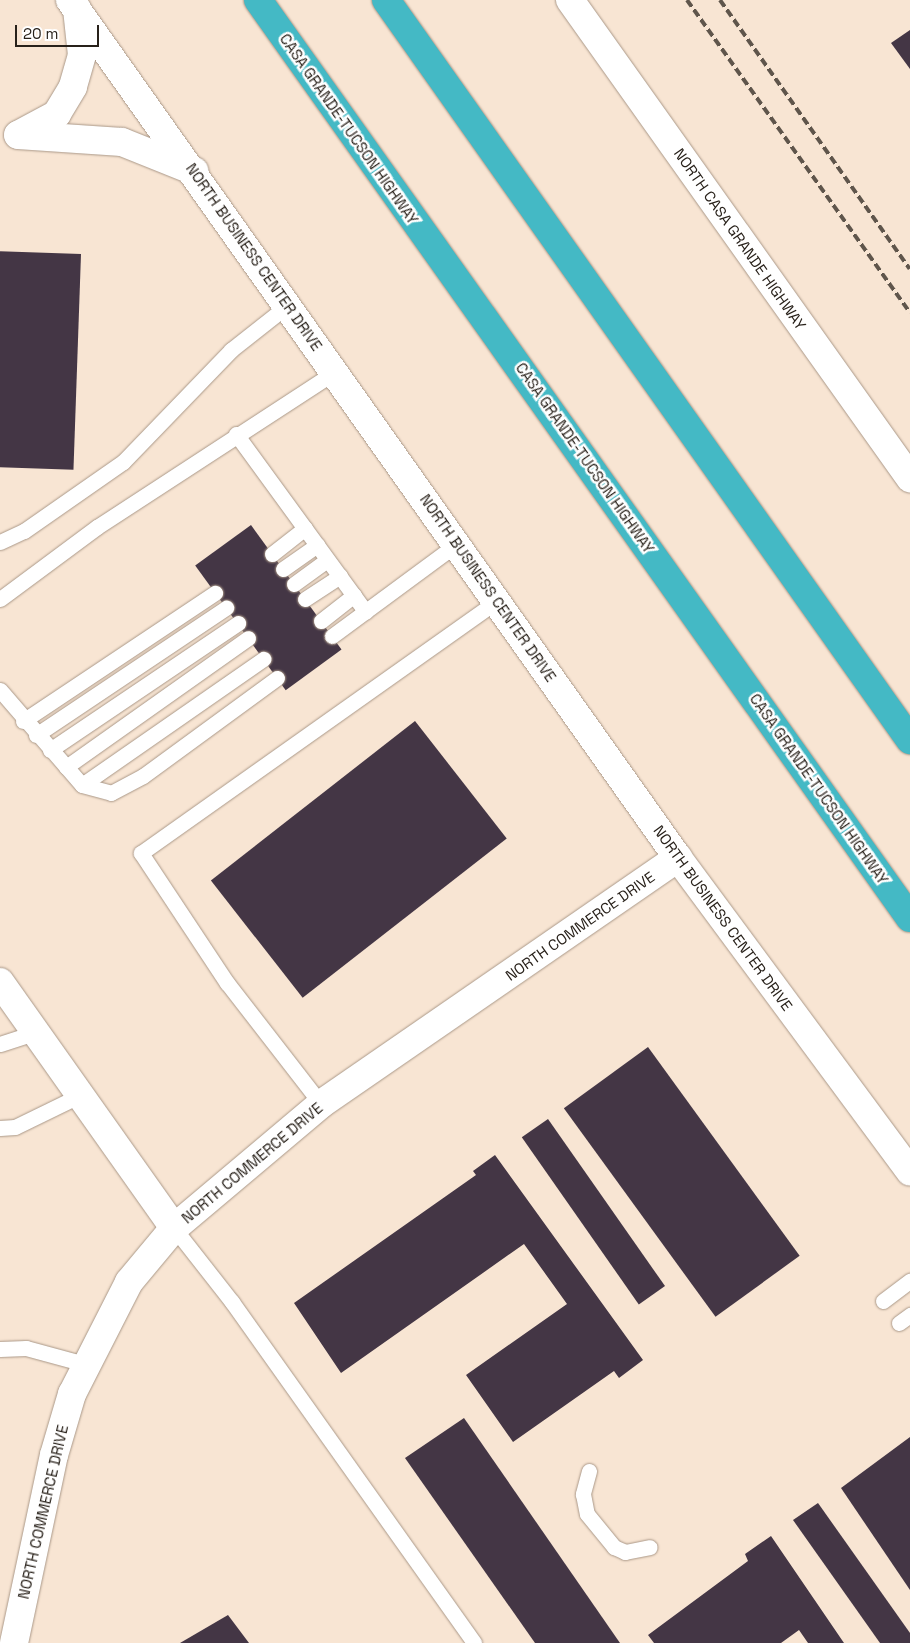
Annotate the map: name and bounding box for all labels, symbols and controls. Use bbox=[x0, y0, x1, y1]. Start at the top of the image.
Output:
scale bar bbox=[18, 15, 101, 47]
text: 20 m bbox=[23, 24, 58, 43]
street label: CASA GRANDE-TUCSON HIGHWAY bbox=[276, 30, 422, 228]
street label: NORTH CASA GRANDE HIGHWAY bbox=[670, 145, 810, 333]
street label: NORTH BUSINESS CENTER DRIVE bbox=[182, 160, 326, 354]
street label: CASA GRANDE-TUCSON HIGHWAY bbox=[512, 359, 658, 557]
street label: NORTH BUSINESS CENTER DRIVE bbox=[416, 491, 560, 685]
street label: CASA GRANDE-TUCSON HIGHWAY bbox=[746, 690, 892, 888]
street label: NORTH BUSINESS CENTER DRIVE bbox=[650, 822, 796, 1014]
street label: NORTH COMMERCE DRIVE bbox=[502, 868, 658, 984]
street label: NORTH COMMERCE DRIVE bbox=[178, 1099, 326, 1227]
street label: NORTH COMMERCE DRIVE bbox=[14, 1423, 72, 1601]

